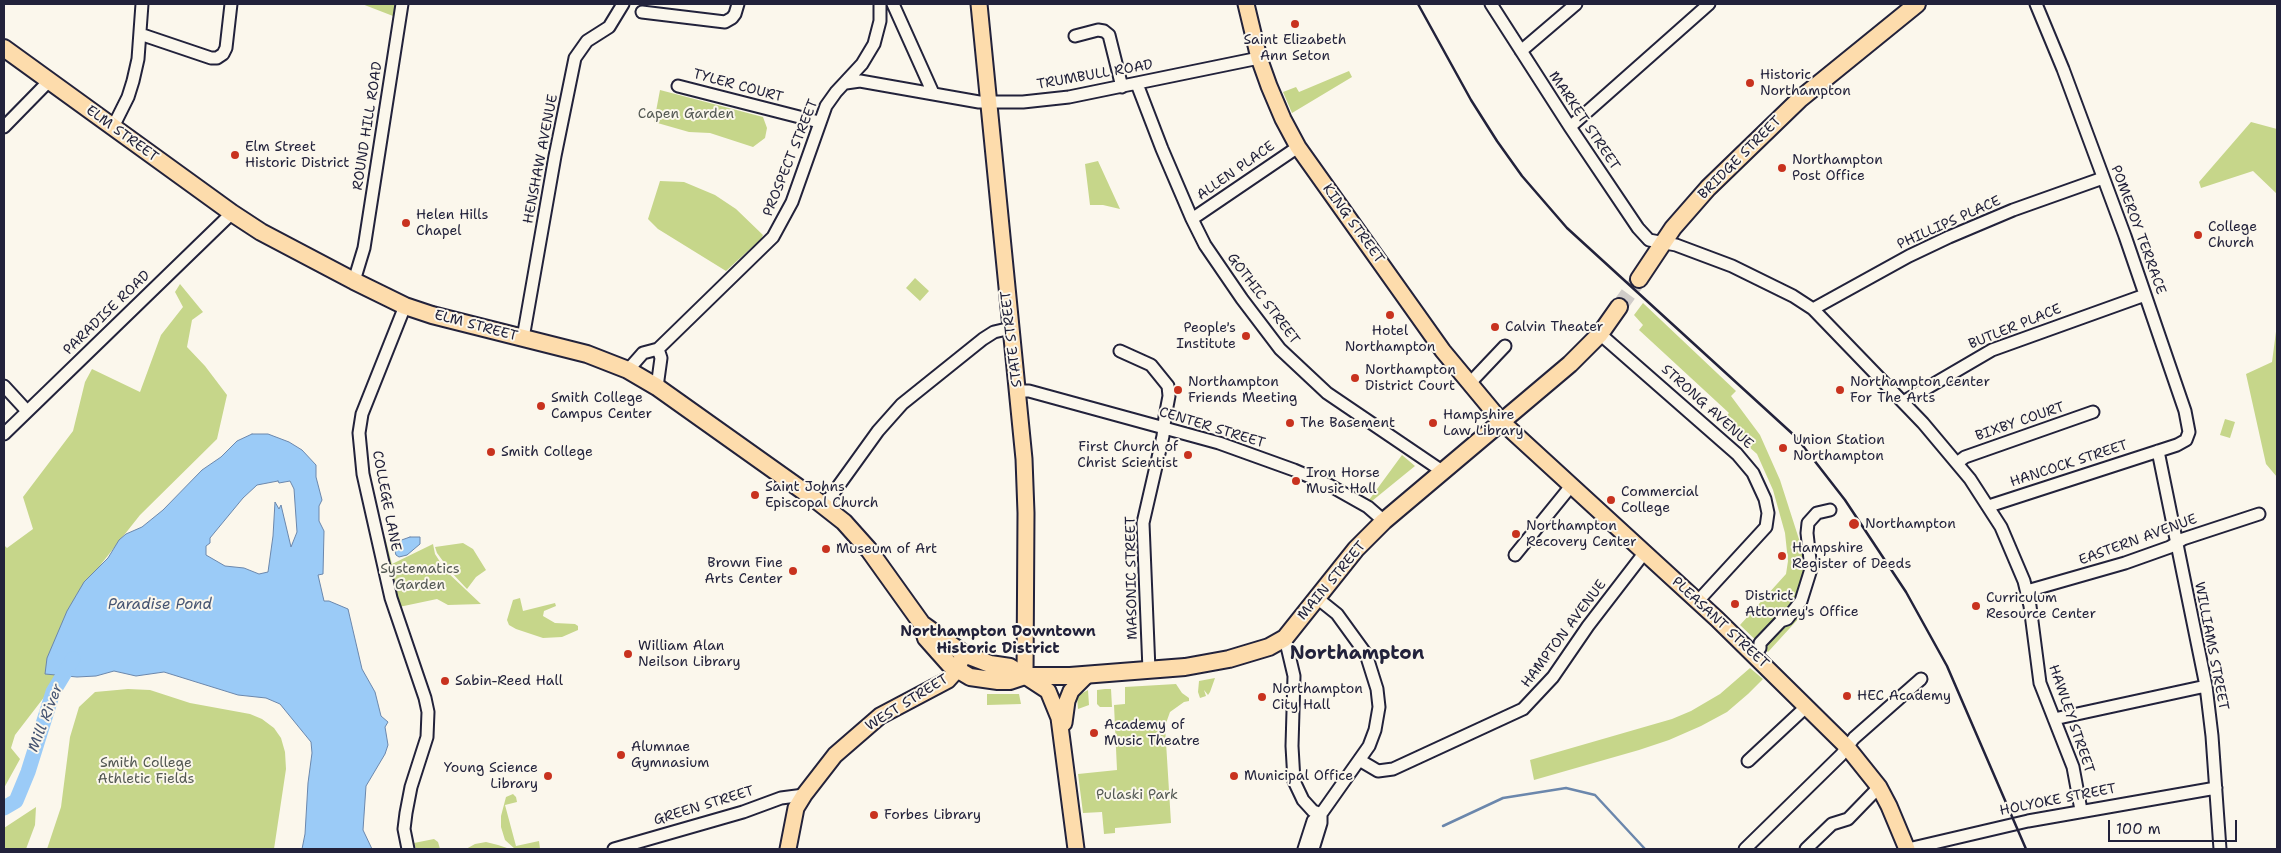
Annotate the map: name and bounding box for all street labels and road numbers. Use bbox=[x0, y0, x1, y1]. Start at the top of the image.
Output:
street label: TRUMBULL ROAD bbox=[1036, 57, 1154, 93]
street label: ROUND HILL ROAD bbox=[350, 61, 386, 191]
street label: TYLER COURT bbox=[691, 66, 785, 106]
street label: MARKET STREET bbox=[1545, 69, 1623, 173]
street label: HENSHAW AVENUE bbox=[520, 93, 562, 225]
street label: PROSPECT STREET bbox=[760, 97, 822, 219]
street label: ELM STREET bbox=[83, 102, 161, 166]
street label: BRIDGE STREET bbox=[1695, 113, 1785, 203]
street label: ALLEN PLACE bbox=[1194, 138, 1278, 204]
street label: POMEROY TERRACE bbox=[2107, 163, 2169, 297]
street label: KING STREET bbox=[1319, 181, 1387, 267]
street label: PHILLIPS PLACE bbox=[1895, 193, 2003, 253]
street label: GOTHIC STREET bbox=[1223, 250, 1303, 348]
street label: PARADISE ROAD bbox=[60, 267, 154, 359]
street label: STATE STREET bbox=[998, 290, 1026, 388]
street label: BUTLER PLACE bbox=[1966, 301, 2064, 353]
street label: ELM STREET bbox=[433, 307, 519, 345]
street label: STRONG AVENUE bbox=[1658, 361, 1756, 453]
street label: BIXBY COURT bbox=[1973, 399, 2067, 445]
street label: CENTER STREET bbox=[1157, 404, 1267, 452]
street label: HANCOCK STREET bbox=[2008, 437, 2130, 491]
street label: COLLEGE LANE bbox=[368, 449, 404, 553]
street label: EASTERN AVENUE bbox=[2077, 511, 2199, 569]
street label: MASONIC STREET bbox=[1123, 516, 1141, 640]
street label: MAIN STREET bbox=[1294, 538, 1370, 624]
street label: PLEASANT STREET bbox=[1668, 574, 1772, 672]
street label: HAMPTON AVENUE bbox=[1518, 577, 1610, 691]
street label: WILLIAMS STREET bbox=[2190, 580, 2232, 712]
street label: HAWLEY STREET bbox=[2045, 663, 2097, 775]
street label: WEST STREET bbox=[863, 671, 951, 735]
street label: HOLYOKE STREET bbox=[1998, 780, 2118, 820]
street label: GREEN STREET bbox=[652, 783, 756, 829]

